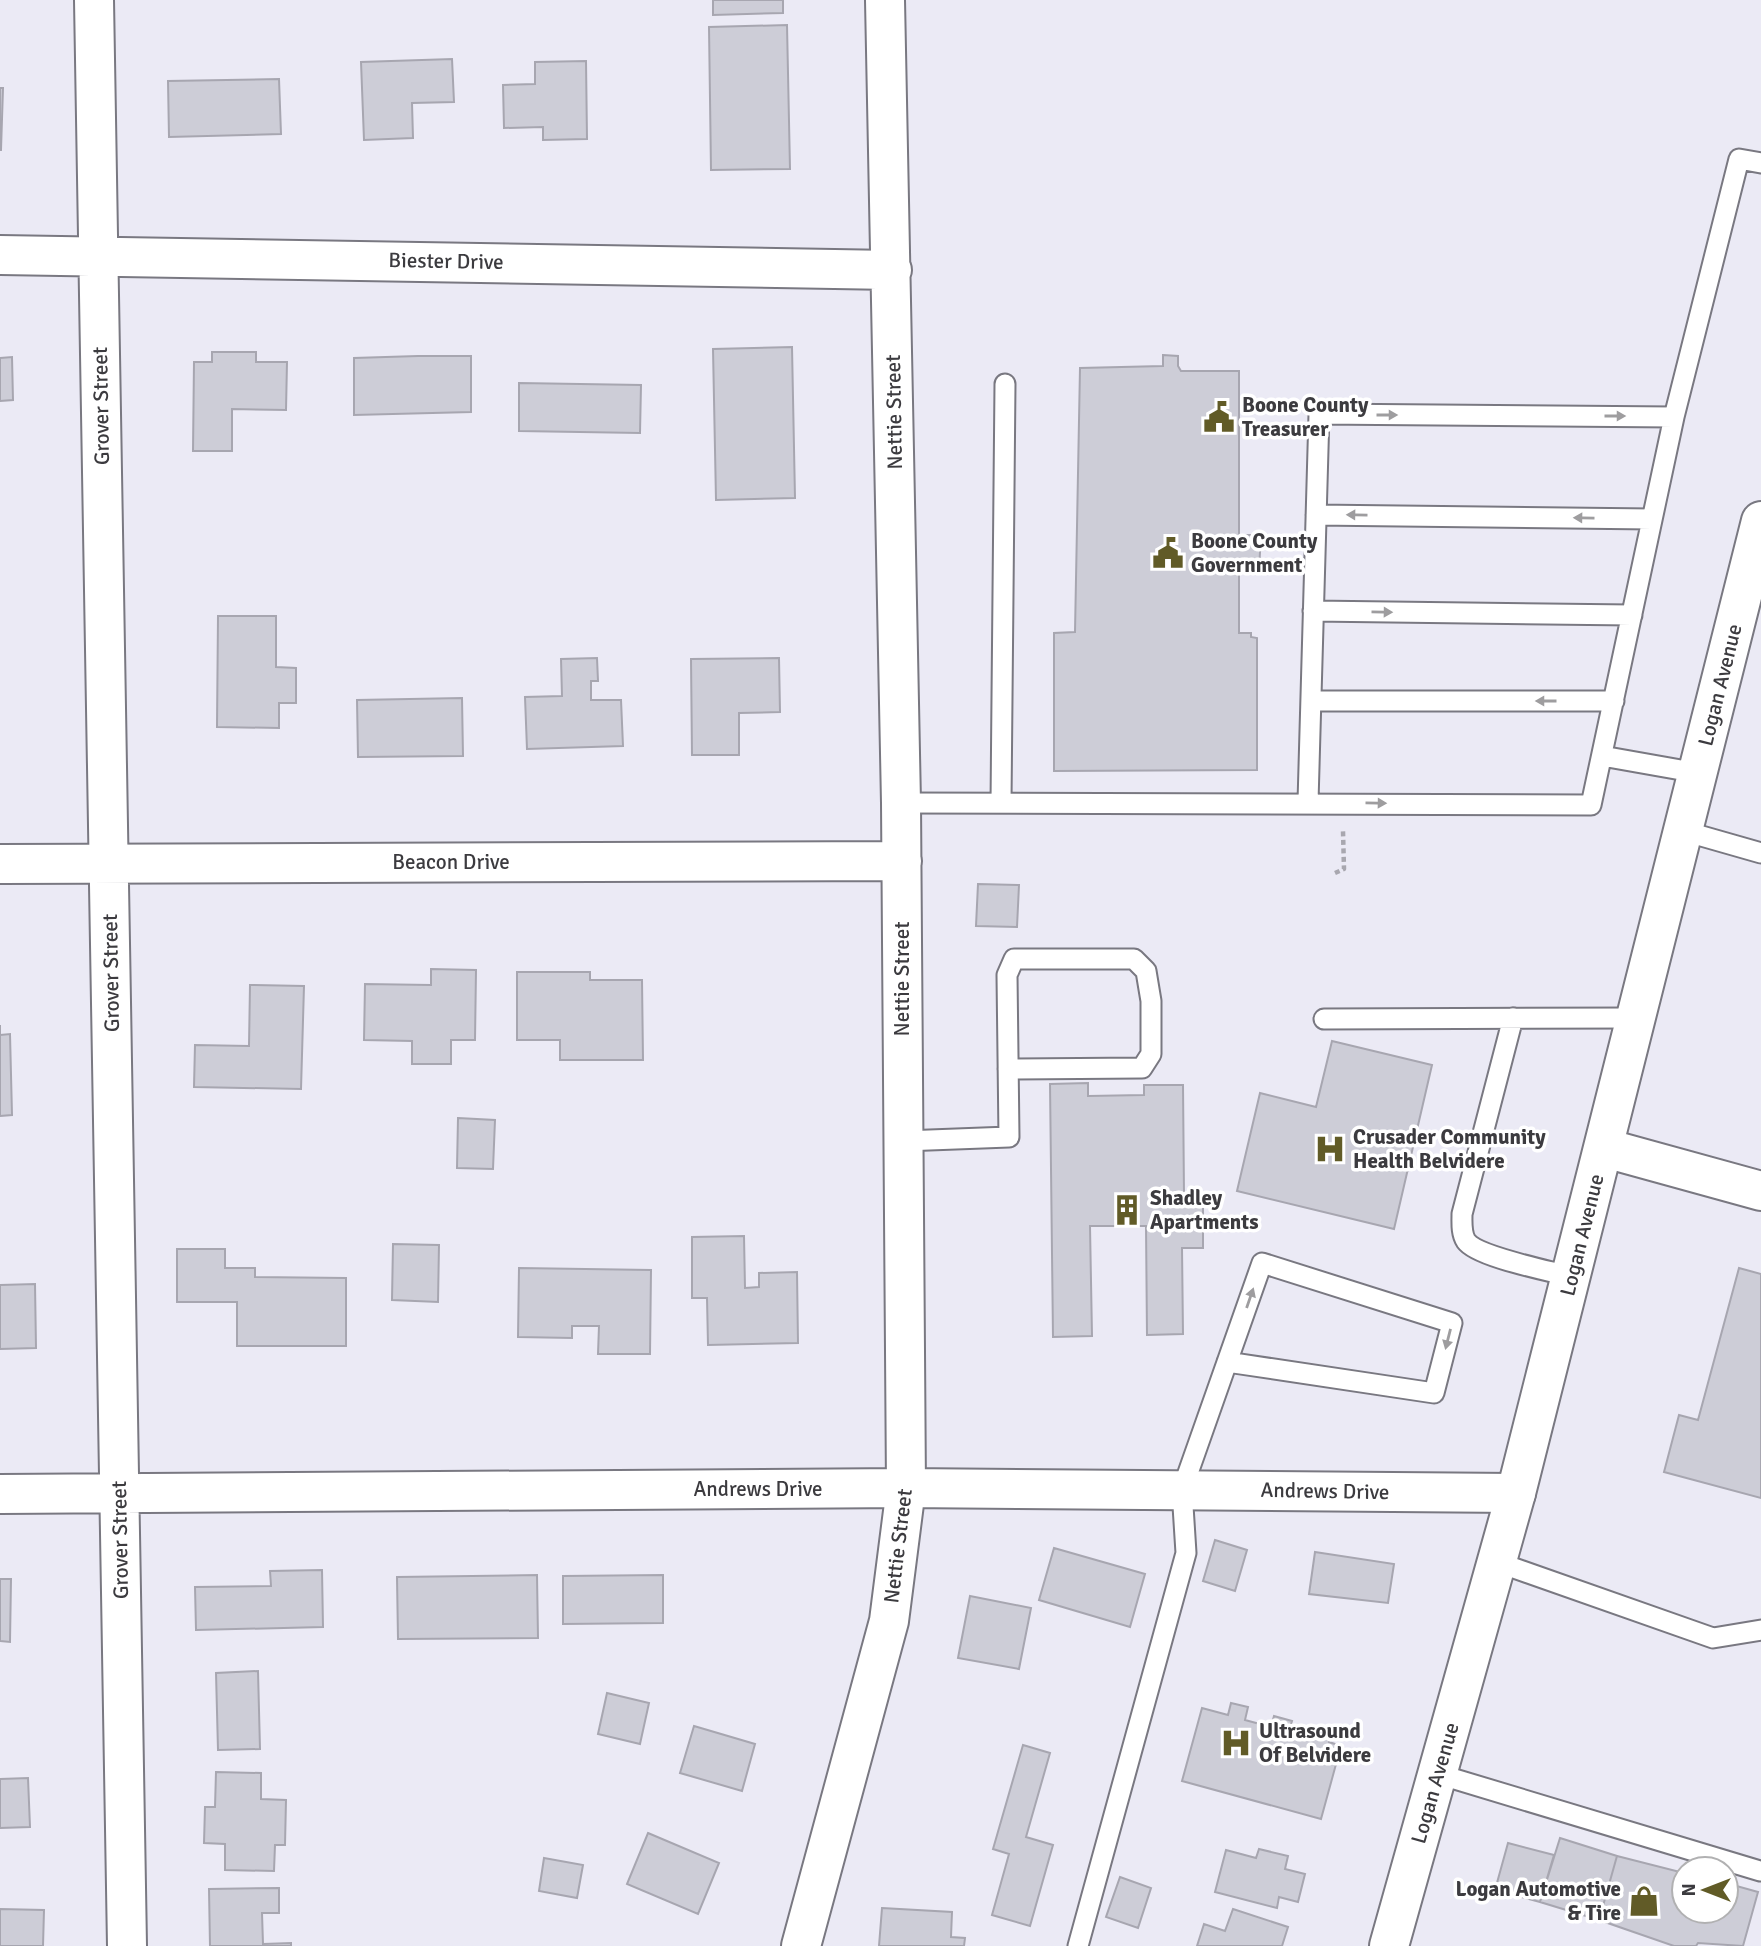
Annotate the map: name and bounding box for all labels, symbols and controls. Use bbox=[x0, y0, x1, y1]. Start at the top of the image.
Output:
street label: Biester Drive bbox=[388, 247, 504, 275]
street label: Grover Street bbox=[87, 347, 115, 465]
street label: Nettie Street bbox=[880, 354, 908, 470]
place label: Boone County Treasurer bbox=[1242, 392, 1369, 442]
public building icon: Boone County Treasurer bbox=[1202, 400, 1236, 434]
one-way arrow bbox=[1376, 409, 1398, 421]
one-way arrow bbox=[1604, 411, 1626, 422]
one-way arrow bbox=[1345, 509, 1367, 521]
one-way arrow bbox=[1573, 512, 1595, 524]
place label: Boone County Government bbox=[1191, 528, 1318, 578]
public building icon: Boone County Government bbox=[1151, 536, 1185, 570]
one-way arrow bbox=[1371, 606, 1393, 618]
street label: Logan Avenue bbox=[1692, 621, 1748, 749]
one-way arrow bbox=[1534, 695, 1556, 707]
one-way arrow bbox=[1366, 797, 1388, 809]
street label: Beacon Drive bbox=[392, 849, 510, 875]
street label: Grover Street bbox=[97, 914, 125, 1032]
street label: Nettie Street bbox=[889, 921, 915, 1037]
place label: Crusader Community Health Belvidere bbox=[1353, 1124, 1546, 1174]
hospital icon: Crusader Community Health Belvidere bbox=[1313, 1132, 1347, 1166]
street label: Logan Avenue bbox=[1554, 1171, 1610, 1299]
place label: Shadley Apartments bbox=[1150, 1185, 1259, 1235]
building icon: Shadley Apartments bbox=[1110, 1193, 1144, 1227]
one-way arrow bbox=[1245, 1287, 1256, 1308]
one-way arrow bbox=[1442, 1328, 1453, 1350]
street label: Andrews Drive bbox=[694, 1476, 822, 1502]
street label: Andrews Drive bbox=[1260, 1477, 1390, 1505]
street label: Grover Street bbox=[106, 1481, 134, 1599]
street label: Nettie Street bbox=[878, 1487, 918, 1605]
place label: Ultrasound Of Belvidere bbox=[1259, 1718, 1371, 1768]
street label: Logan Avenue bbox=[1405, 1719, 1465, 1847]
hospital icon: Ultrasound Of Belvidere bbox=[1219, 1726, 1253, 1760]
north arrow bbox=[1670, 1855, 1740, 1925]
place label: Logan Automotive & Tire bbox=[1456, 1876, 1621, 1926]
text: N bbox=[1677, 1883, 1701, 1897]
shop icon: Logan Automotive & Tire bbox=[1627, 1884, 1661, 1918]

